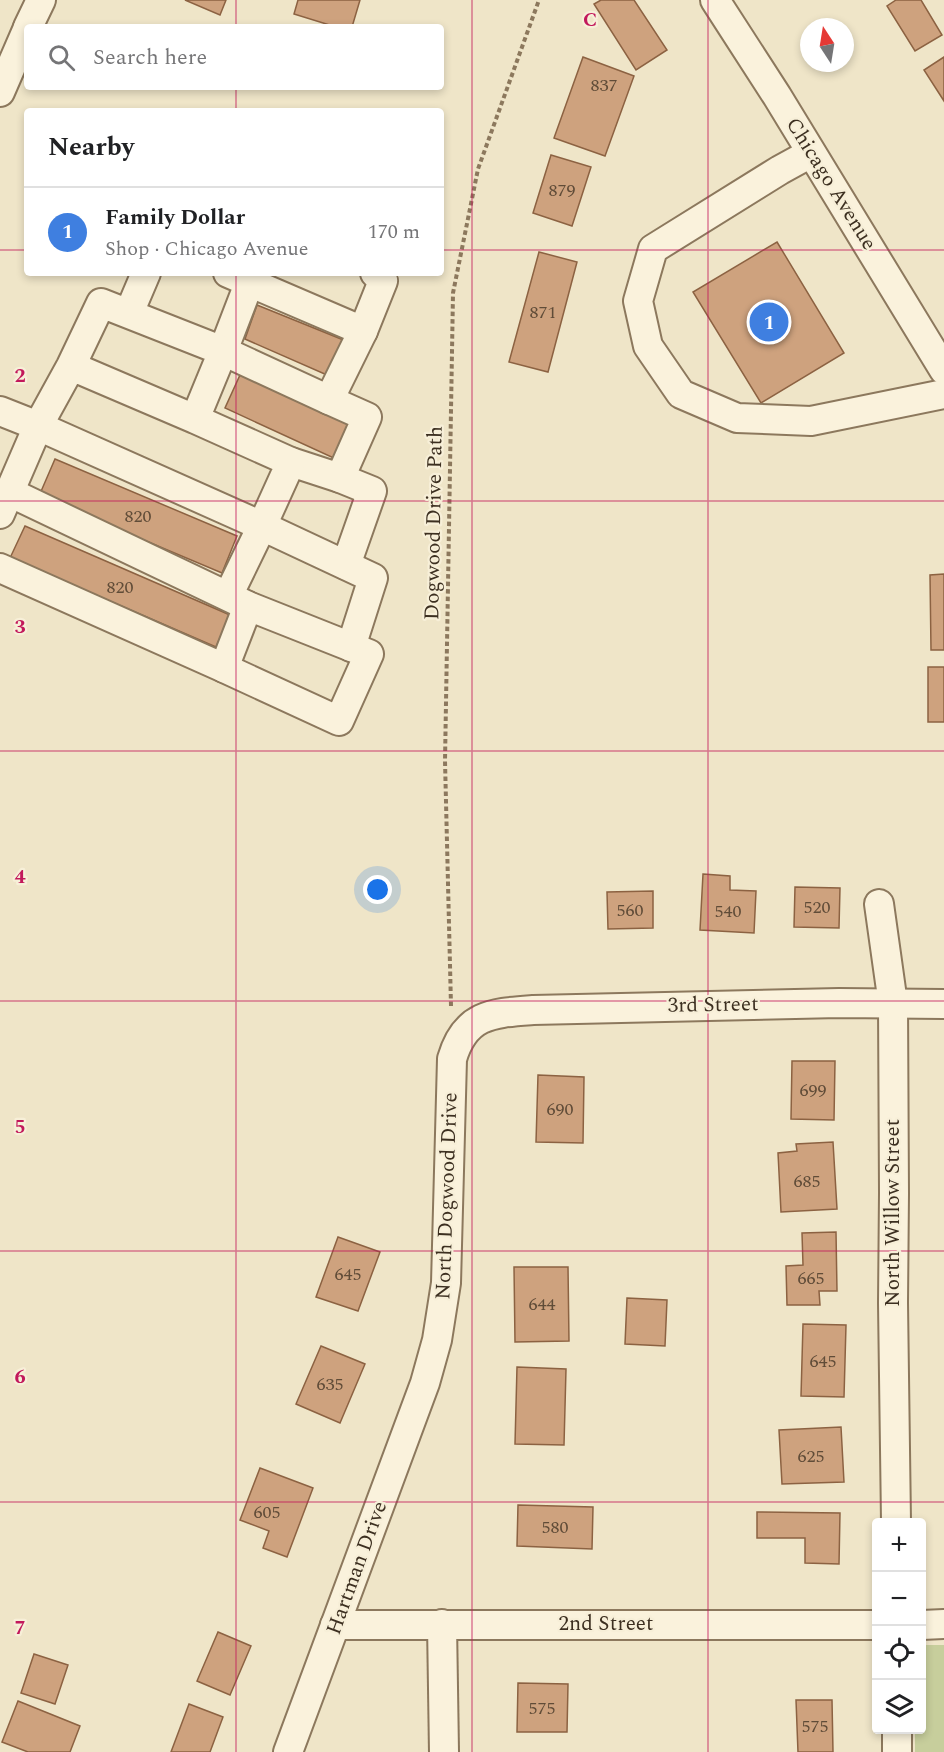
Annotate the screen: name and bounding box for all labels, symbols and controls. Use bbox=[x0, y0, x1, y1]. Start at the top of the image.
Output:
text: C bbox=[583, 5, 597, 35]
north arrow bbox=[800, 18, 854, 72]
search box bbox=[24, 24, 444, 90]
icon: search bbox=[45, 41, 78, 74]
text: Search here bbox=[93, 41, 207, 74]
house number: 837 bbox=[591, 72, 618, 99]
street label: Chicago Avenue bbox=[777, 111, 885, 257]
text: Nearby bbox=[48, 127, 134, 167]
house number: 879 bbox=[549, 177, 576, 204]
text: Family Dollar bbox=[105, 201, 245, 234]
text: 1 bbox=[62, 217, 73, 247]
text: 170 m bbox=[368, 217, 420, 247]
text: Shop · Chicago Avenue bbox=[105, 234, 309, 264]
house number: 871 bbox=[530, 299, 557, 326]
pin: 1 bbox=[750, 300, 788, 344]
text: 2 bbox=[14, 361, 26, 391]
street label: Dogwood Drive Path bbox=[416, 426, 452, 620]
house number: 820 bbox=[125, 503, 152, 530]
house number: 820 bbox=[107, 574, 134, 601]
text: 3 bbox=[14, 612, 26, 642]
text: 4 bbox=[14, 862, 26, 892]
your location bbox=[363, 875, 392, 904]
house number: 520 bbox=[804, 894, 831, 921]
house number: 560 bbox=[617, 897, 644, 924]
house number: 540 bbox=[715, 898, 742, 925]
street label: 3rd Street bbox=[667, 988, 759, 1022]
house number: 699 bbox=[800, 1077, 827, 1104]
street label: North Dogwood Drive bbox=[427, 1092, 467, 1300]
house number: 690 bbox=[547, 1096, 574, 1123]
text: 5 bbox=[14, 1112, 26, 1142]
street label: North Willow Street bbox=[877, 1119, 909, 1307]
house number: 685 bbox=[794, 1168, 821, 1195]
house number: 645 bbox=[335, 1261, 362, 1288]
house number: 665 bbox=[798, 1265, 825, 1292]
house number: 644 bbox=[529, 1291, 556, 1318]
house number: 645 bbox=[810, 1348, 837, 1375]
text: 6 bbox=[14, 1362, 26, 1392]
house number: 635 bbox=[317, 1371, 344, 1398]
house number: 625 bbox=[798, 1443, 825, 1470]
street label: Hartman Drive bbox=[318, 1497, 396, 1639]
house number: 605 bbox=[254, 1499, 281, 1526]
house number: 580 bbox=[542, 1514, 569, 1541]
map controls bbox=[872, 1518, 926, 1734]
button: + bbox=[872, 1518, 926, 1572]
button: − bbox=[872, 1572, 926, 1626]
street label: 2nd Street bbox=[559, 1608, 653, 1640]
text: 7 bbox=[14, 1613, 26, 1643]
button: locate bbox=[872, 1626, 926, 1680]
button: layers bbox=[872, 1680, 926, 1734]
house number: 575 bbox=[529, 1695, 556, 1722]
house number: 575 bbox=[802, 1713, 829, 1740]

